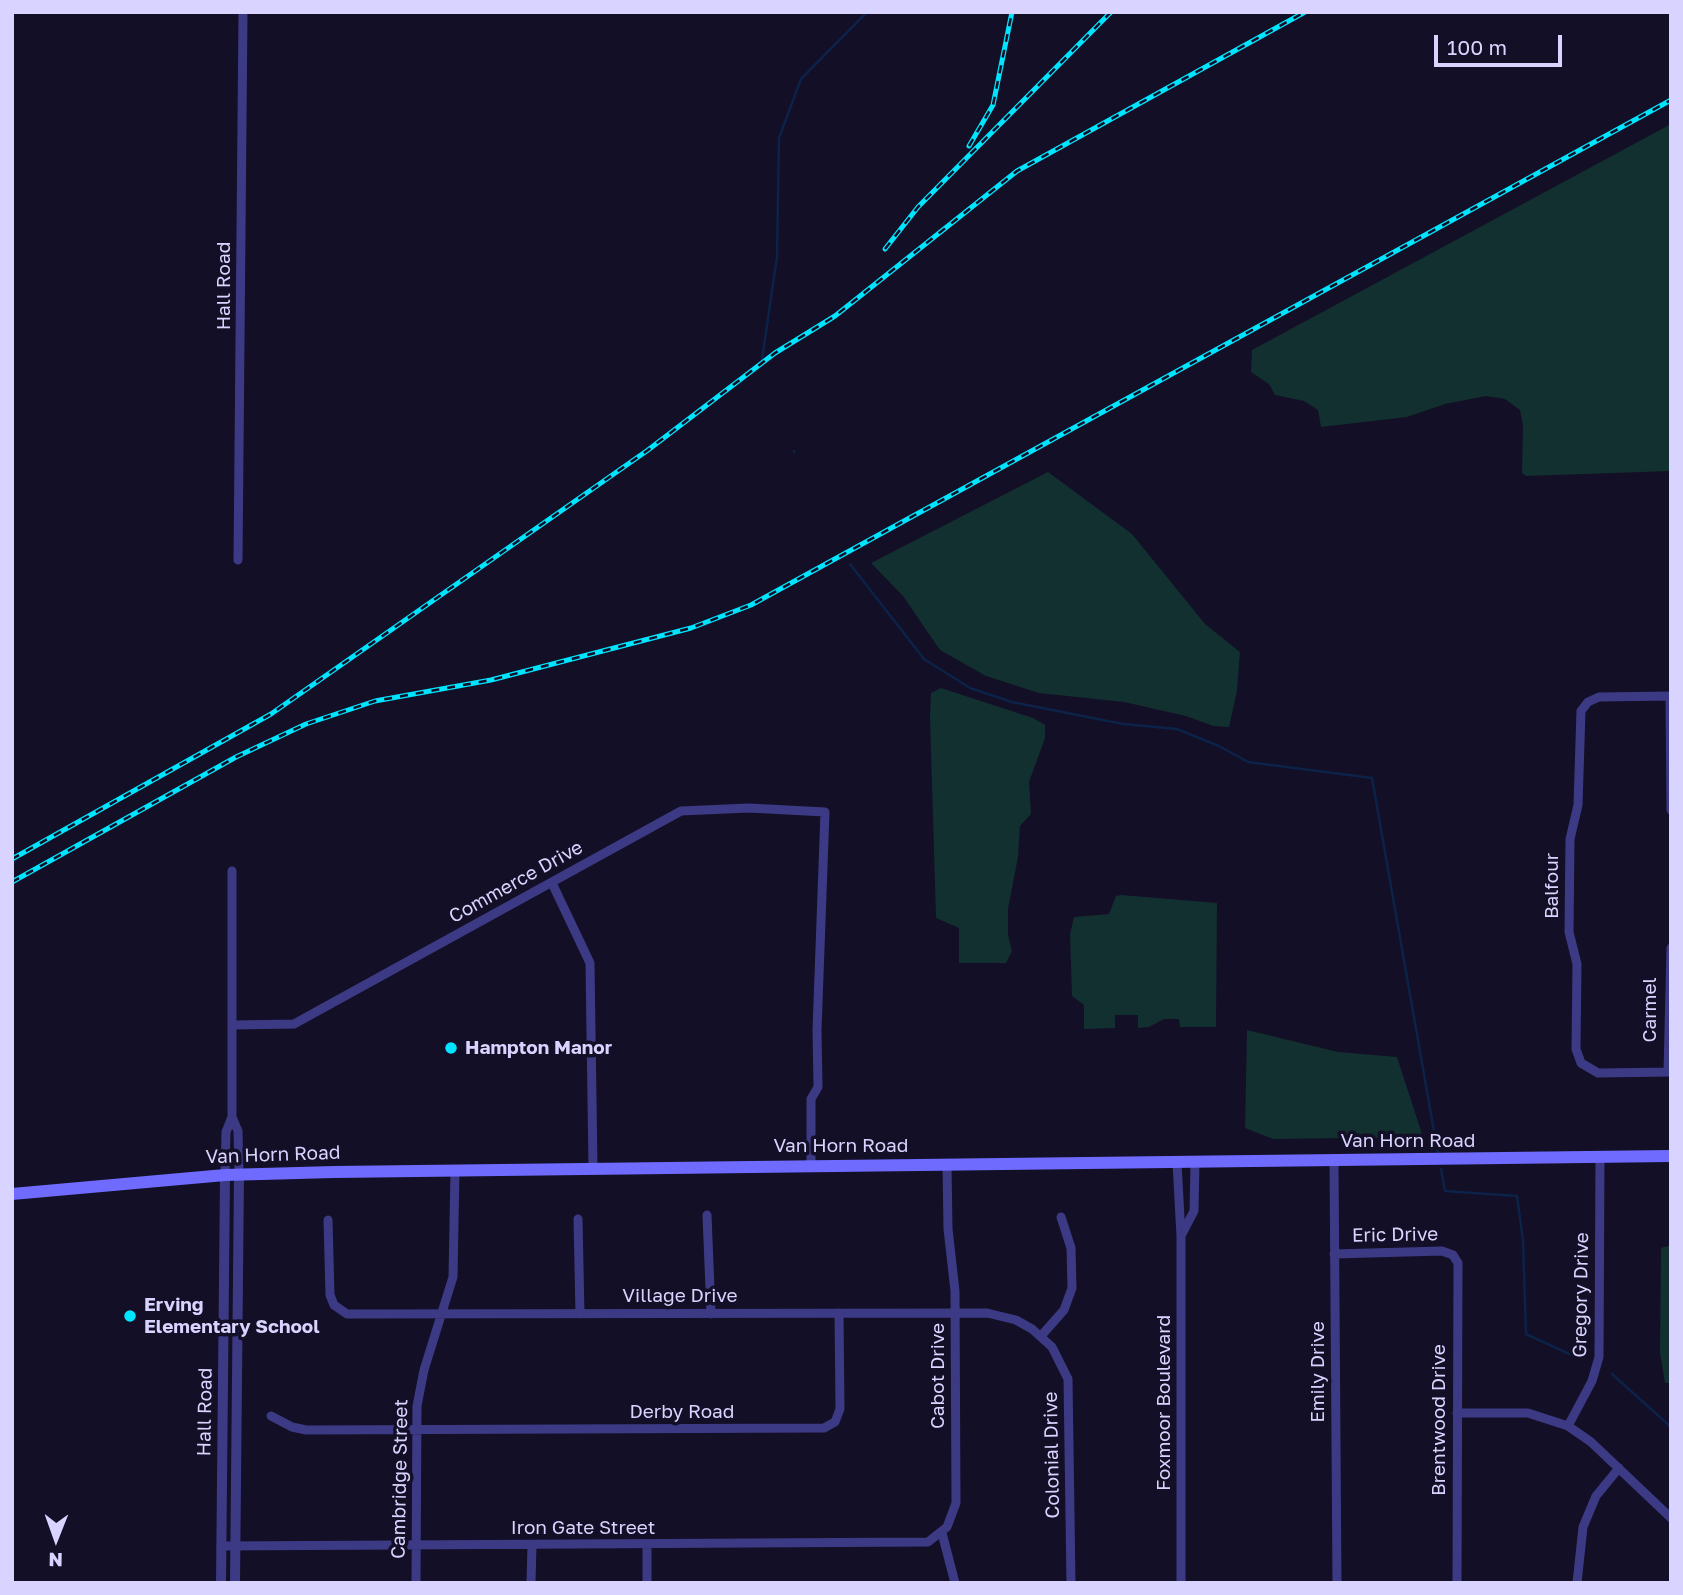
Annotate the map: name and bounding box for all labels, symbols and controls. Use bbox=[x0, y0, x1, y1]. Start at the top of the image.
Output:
scale bar bbox=[1438, 21, 1566, 65]
text: 100 m bbox=[1447, 34, 1507, 60]
street label: Hall Road bbox=[213, 242, 235, 330]
street label: Commerce Drive bbox=[445, 836, 587, 928]
street label: Balfour bbox=[1541, 853, 1563, 919]
street label: Carmel bbox=[1639, 978, 1661, 1042]
place label: Hampton Manor bbox=[465, 1037, 612, 1059]
marker: Hampton Manor bbox=[443, 1040, 459, 1056]
street label: Van Horn Road bbox=[1341, 1130, 1475, 1152]
street label: Van Horn Road bbox=[774, 1135, 908, 1157]
street label: Van Horn Road bbox=[205, 1141, 341, 1169]
street label: Eric Drive bbox=[1352, 1223, 1438, 1247]
street label: Gregory Drive bbox=[1569, 1232, 1593, 1358]
street label: Village Drive bbox=[622, 1285, 738, 1307]
place label: Erving Elementary School bbox=[144, 1294, 320, 1338]
marker: Erving Elementary School bbox=[122, 1308, 138, 1324]
street label: Foxmoor Boulevard bbox=[1153, 1315, 1175, 1491]
street label: Emily Drive bbox=[1307, 1321, 1329, 1423]
street label: Cabot Drive bbox=[927, 1323, 949, 1429]
street label: Brentwood Drive bbox=[1428, 1344, 1450, 1496]
street label: Hall Road bbox=[193, 1367, 217, 1457]
street label: Colonial Drive bbox=[1039, 1391, 1065, 1519]
street label: Cambridge Street bbox=[387, 1399, 413, 1559]
street label: Derby Road bbox=[630, 1401, 734, 1423]
north arrow bbox=[21, 1504, 91, 1574]
street label: Iron Gate Street bbox=[511, 1517, 655, 1539]
text: N bbox=[48, 1549, 63, 1572]

